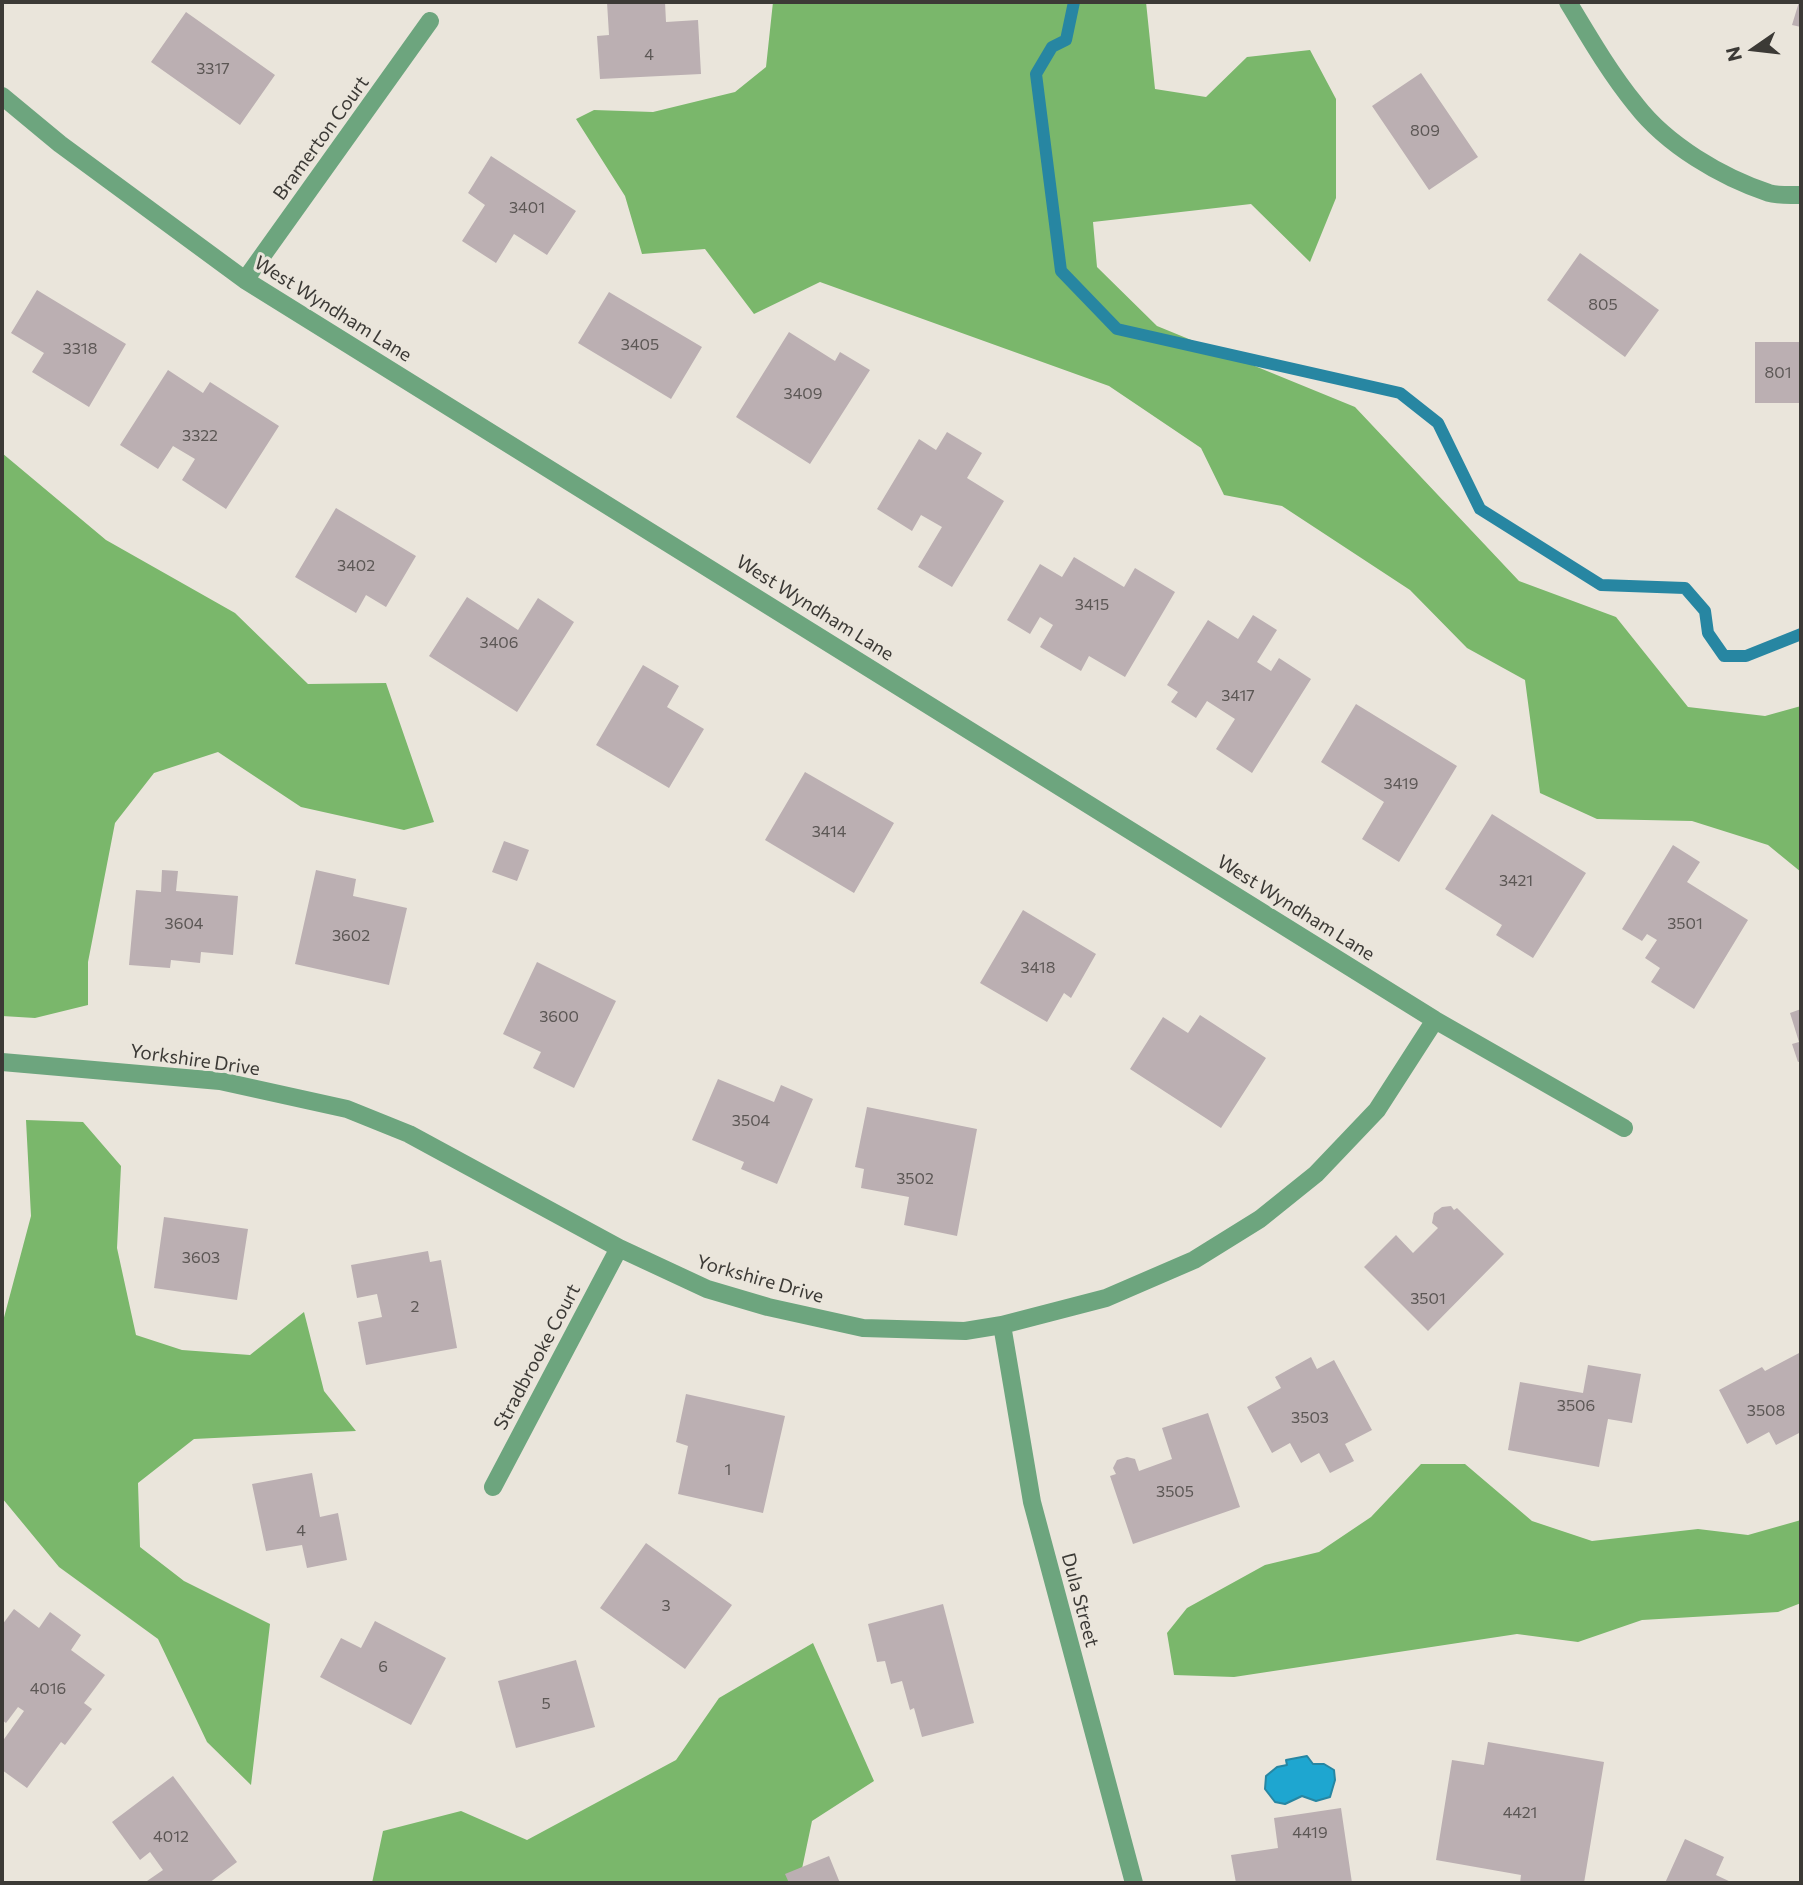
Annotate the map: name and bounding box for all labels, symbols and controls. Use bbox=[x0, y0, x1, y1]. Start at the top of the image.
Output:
north arrow bbox=[1719, 14, 1789, 84]
house number: 4 bbox=[644, 45, 654, 65]
text: N bbox=[1720, 45, 1746, 64]
house number: 3317 bbox=[196, 59, 230, 79]
street label: Bramerton Court bbox=[268, 72, 374, 204]
house number: 809 bbox=[1410, 121, 1440, 141]
house number: 3401 bbox=[509, 198, 545, 218]
street label: West Wyndham Lane bbox=[250, 251, 416, 367]
house number: 805 bbox=[1588, 295, 1618, 315]
house number: 3405 bbox=[621, 335, 659, 355]
house number: 3318 bbox=[63, 339, 97, 359]
house number: 801 bbox=[1765, 363, 1791, 383]
house number: 3409 bbox=[784, 384, 822, 404]
house number: 3322 bbox=[182, 426, 218, 446]
street label: West Wyndham Lane bbox=[732, 550, 898, 666]
house number: 3402 bbox=[337, 556, 375, 576]
house number: 3415 bbox=[1075, 595, 1109, 615]
house number: 3406 bbox=[480, 633, 518, 653]
house number: 3417 bbox=[1221, 686, 1255, 706]
house number: 3419 bbox=[1384, 774, 1418, 794]
house number: 3414 bbox=[812, 822, 846, 842]
street label: West Wyndham Lane bbox=[1213, 850, 1379, 966]
house number: 3421 bbox=[1499, 871, 1533, 891]
house number: 3604 bbox=[165, 914, 203, 934]
house number: 3501 bbox=[1667, 914, 1703, 934]
house number: 3602 bbox=[332, 926, 370, 946]
house number: 3418 bbox=[1021, 958, 1055, 978]
house number: 3600 bbox=[539, 1007, 579, 1027]
street label: Yorkshire Drive bbox=[128, 1040, 262, 1080]
house number: 3504 bbox=[732, 1111, 770, 1131]
house number: 3502 bbox=[896, 1169, 934, 1189]
house number: 3603 bbox=[182, 1248, 220, 1268]
street label: Yorkshire Drive bbox=[694, 1250, 826, 1308]
street label: Stradbrooke Court bbox=[489, 1280, 585, 1434]
house number: 3501 bbox=[1410, 1289, 1446, 1309]
house number: 2 bbox=[411, 1297, 419, 1317]
house number: 3506 bbox=[1557, 1396, 1595, 1416]
house number: 3508 bbox=[1747, 1401, 1785, 1421]
house number: 3503 bbox=[1291, 1408, 1329, 1428]
house number: 1 bbox=[725, 1460, 731, 1480]
house number: 3505 bbox=[1156, 1482, 1194, 1502]
house number: 4 bbox=[296, 1521, 306, 1541]
street label: Dula Street bbox=[1056, 1550, 1104, 1650]
house number: 3 bbox=[661, 1596, 671, 1616]
house number: 6 bbox=[378, 1657, 388, 1677]
house number: 4016 bbox=[30, 1679, 66, 1699]
house number: 5 bbox=[541, 1694, 551, 1714]
house number: 4421 bbox=[1503, 1803, 1537, 1823]
house number: 4419 bbox=[1292, 1823, 1328, 1843]
house number: 4012 bbox=[153, 1827, 189, 1847]

